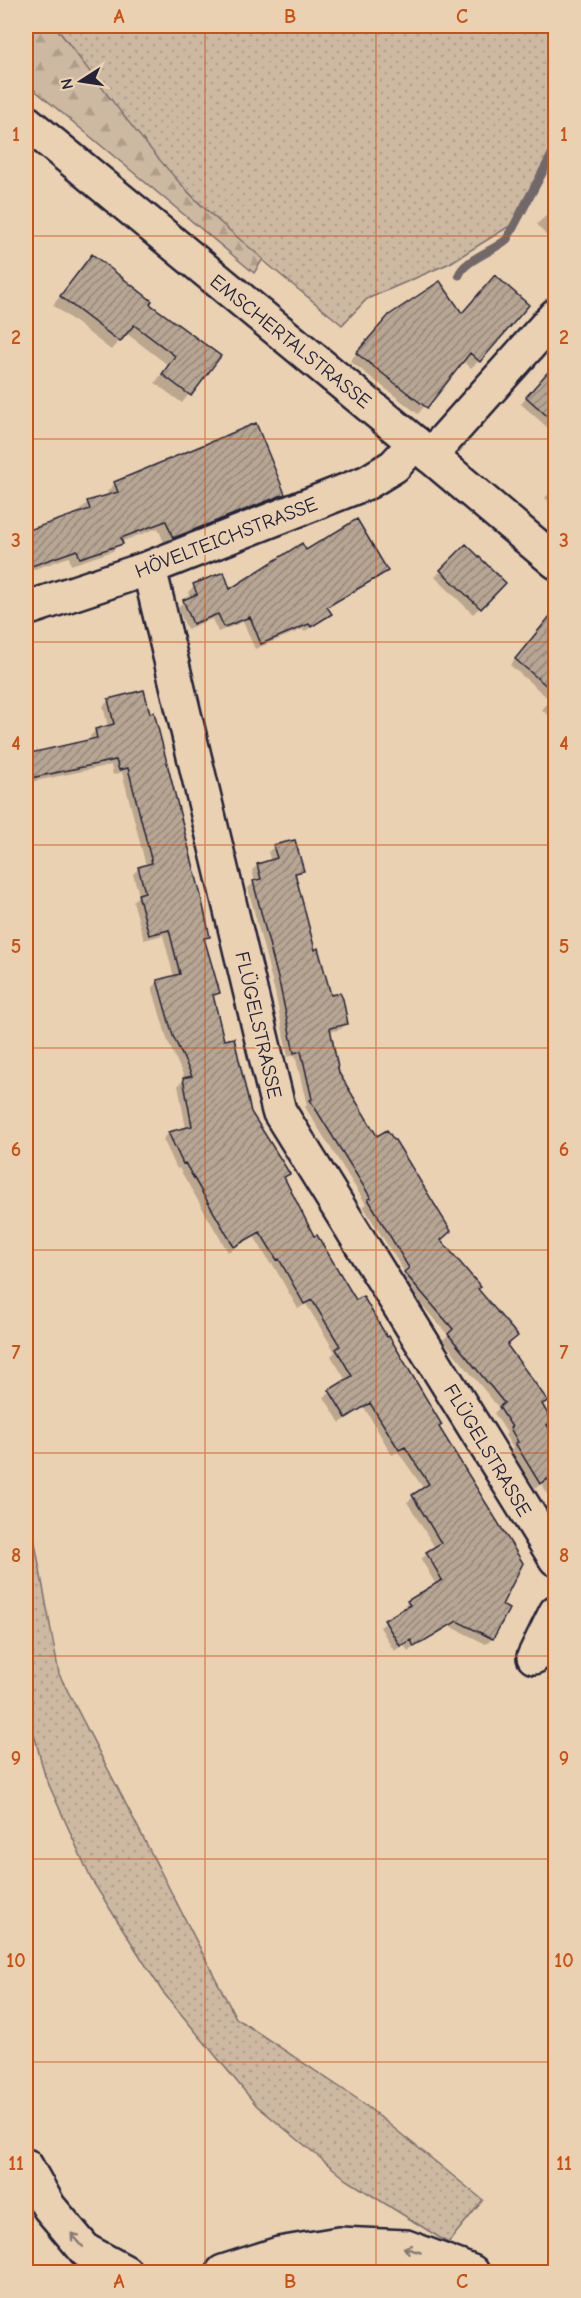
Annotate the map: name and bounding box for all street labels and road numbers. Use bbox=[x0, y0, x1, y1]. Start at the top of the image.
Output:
street label: EMSCHERTALSTRASSE bbox=[206, 269, 376, 413]
street label: HÖVELTEICHSTRASSE bbox=[132, 492, 321, 583]
street label: FLÜGELSTRASSE bbox=[230, 949, 287, 1101]
street label: FLÜGELSTRASSE bbox=[439, 1380, 536, 1521]

